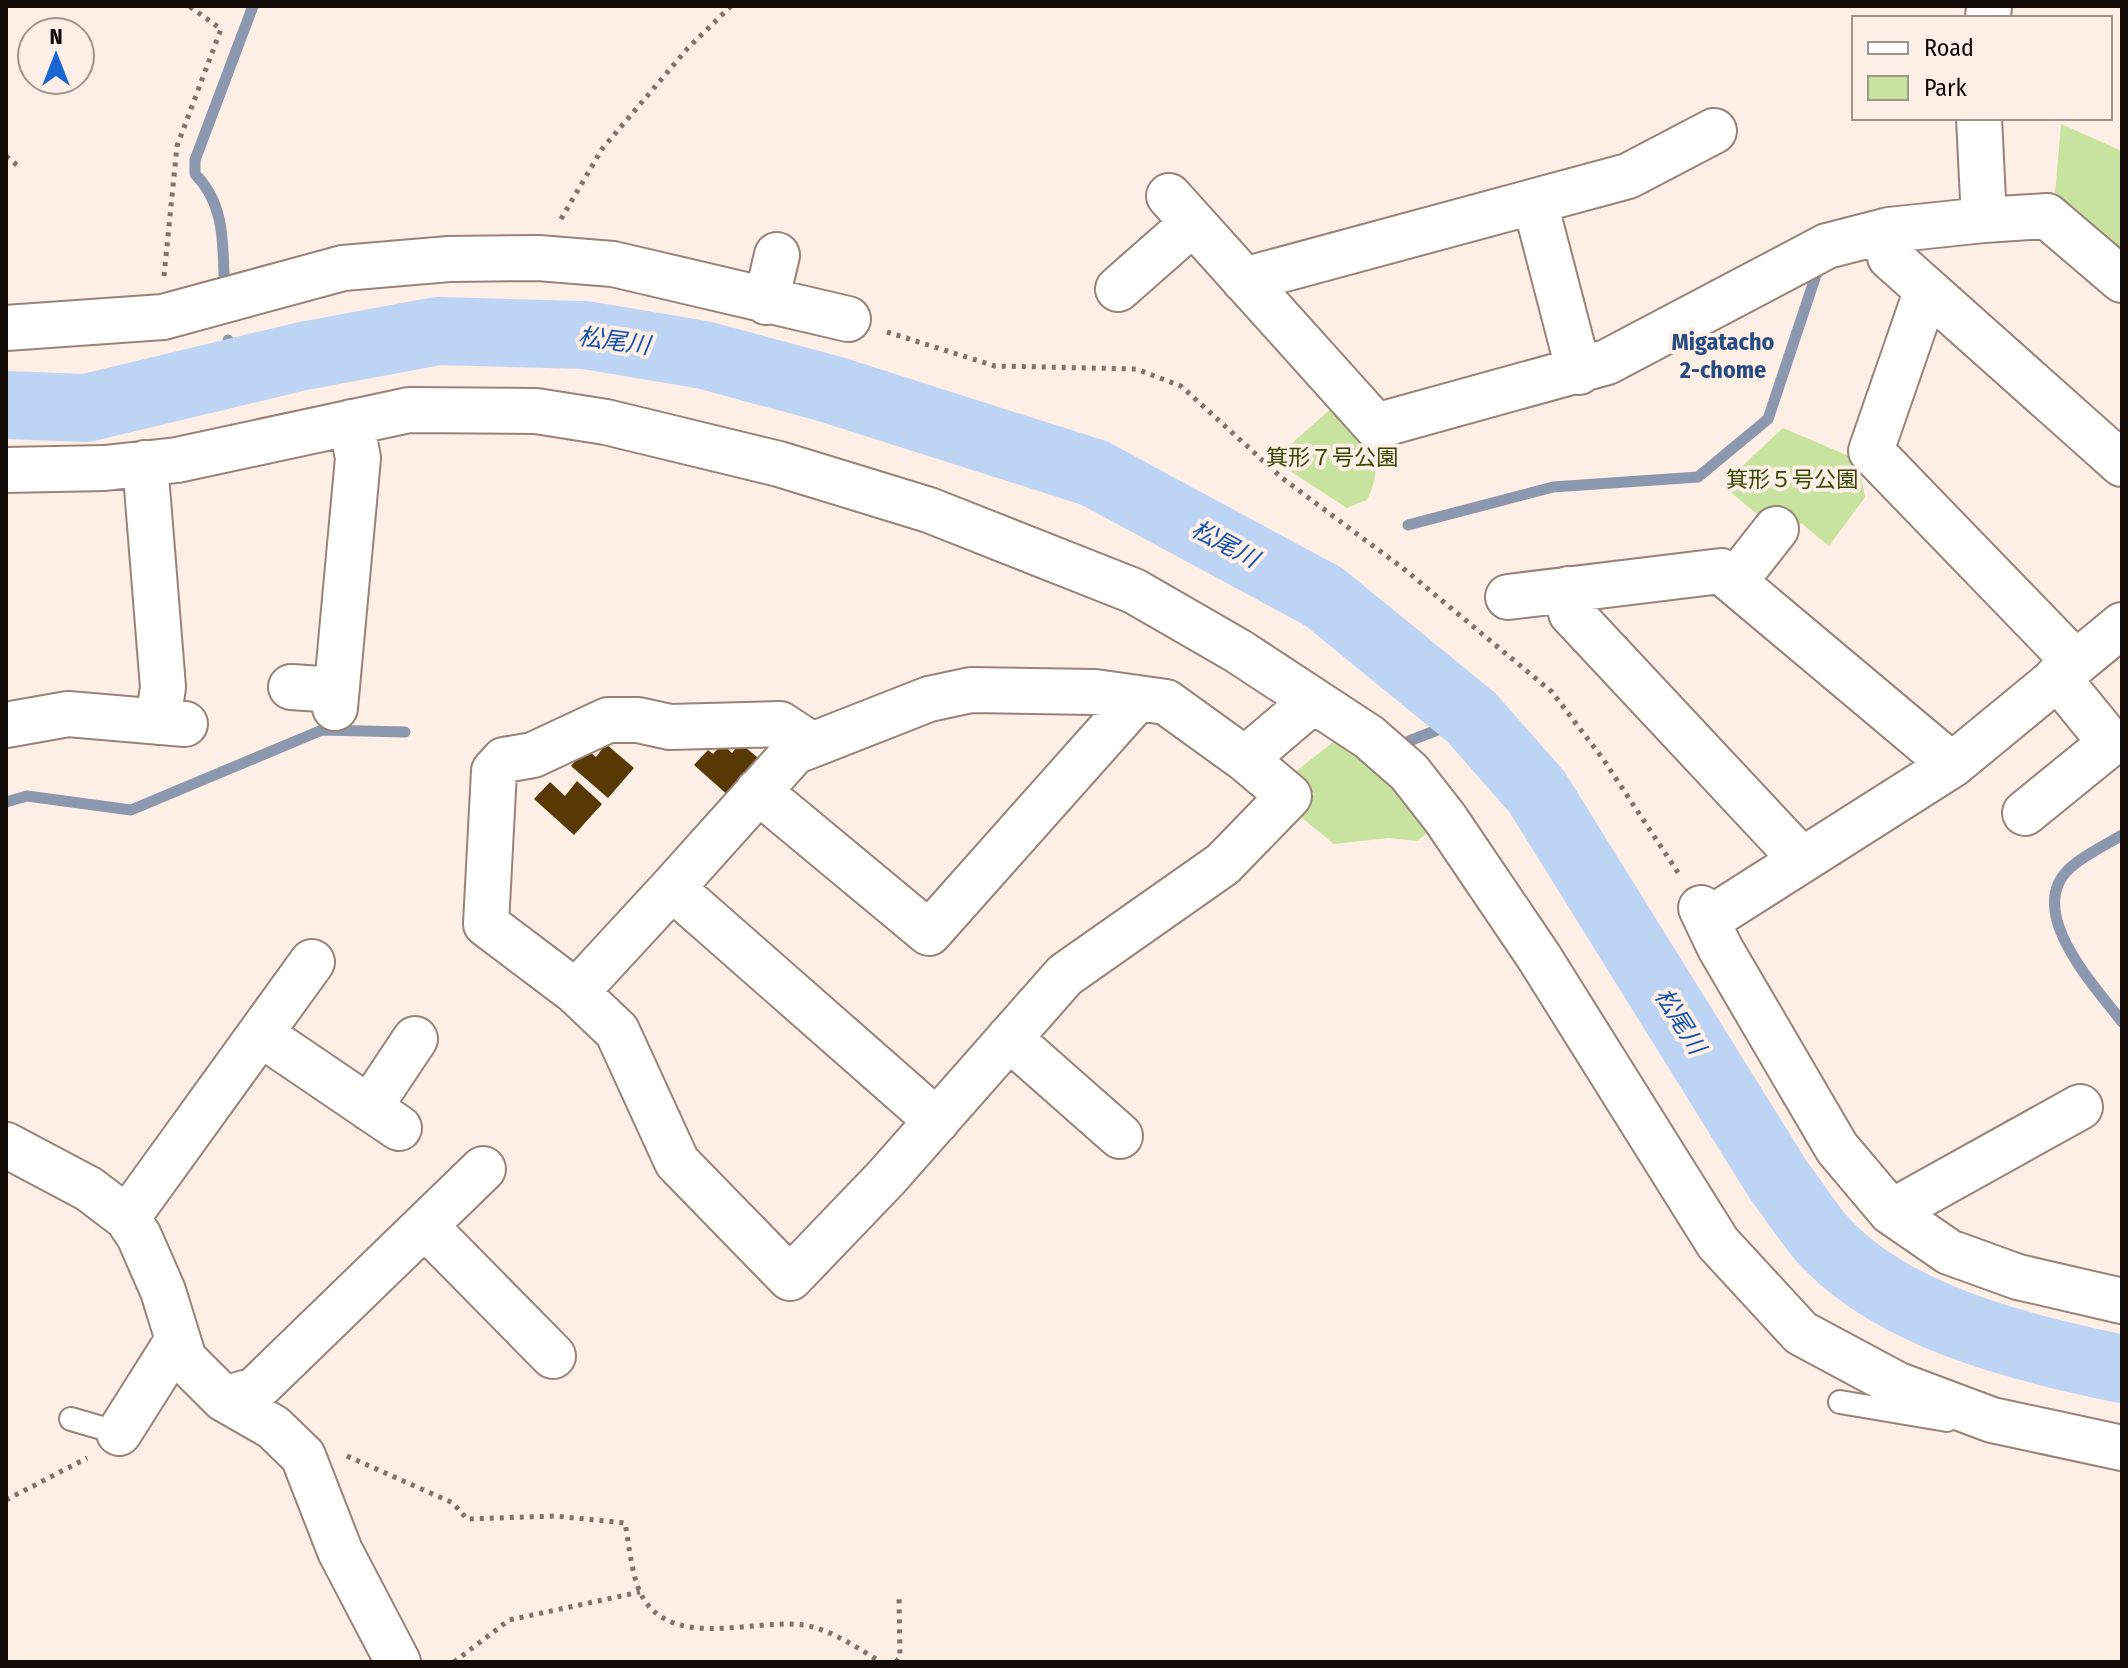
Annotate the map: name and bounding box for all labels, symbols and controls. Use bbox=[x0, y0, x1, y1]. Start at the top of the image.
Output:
north arrow bbox=[16, 16, 96, 96]
legend bbox=[1852, 16, 2112, 120]
text: N bbox=[49, 23, 63, 50]
text: Road bbox=[1924, 34, 1974, 62]
text: Park bbox=[1924, 74, 1967, 102]
water label: 松尾川 bbox=[576, 322, 655, 360]
district label: Migatacho 2-chome bbox=[1672, 328, 1775, 384]
park label: 箕形７号公園 bbox=[1266, 444, 1398, 471]
park label: 箕形５号公園 bbox=[1726, 466, 1858, 493]
water label: 松尾川 bbox=[1187, 515, 1266, 575]
water label: 松尾川 bbox=[1649, 983, 1713, 1061]

